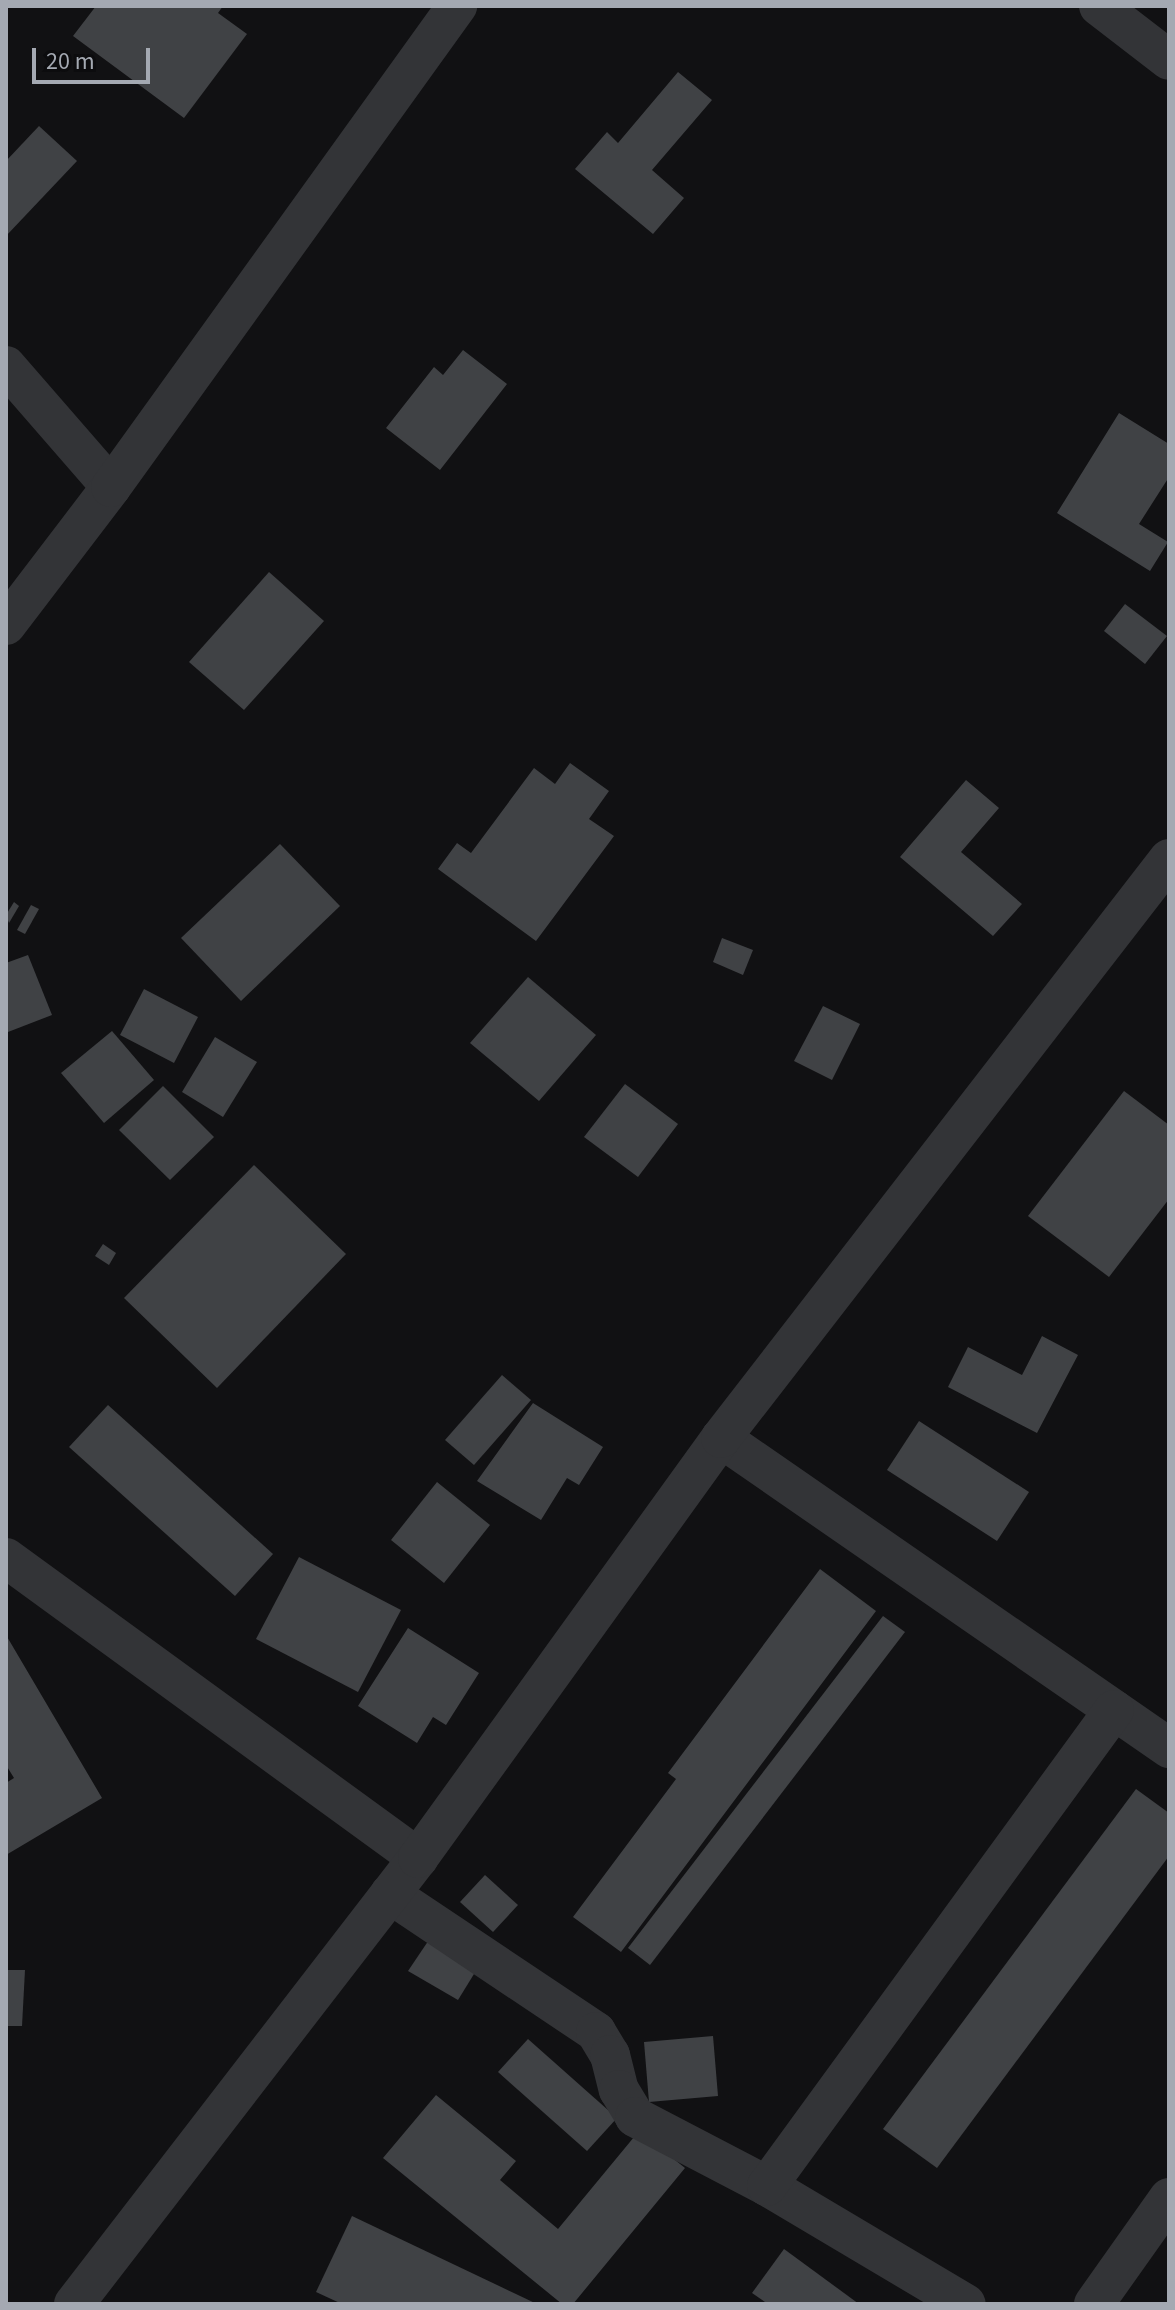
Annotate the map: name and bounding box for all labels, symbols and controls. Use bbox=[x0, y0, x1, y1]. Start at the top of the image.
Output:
scale bar bbox=[36, 32, 154, 82]
text: 20 m bbox=[46, 44, 95, 79]

